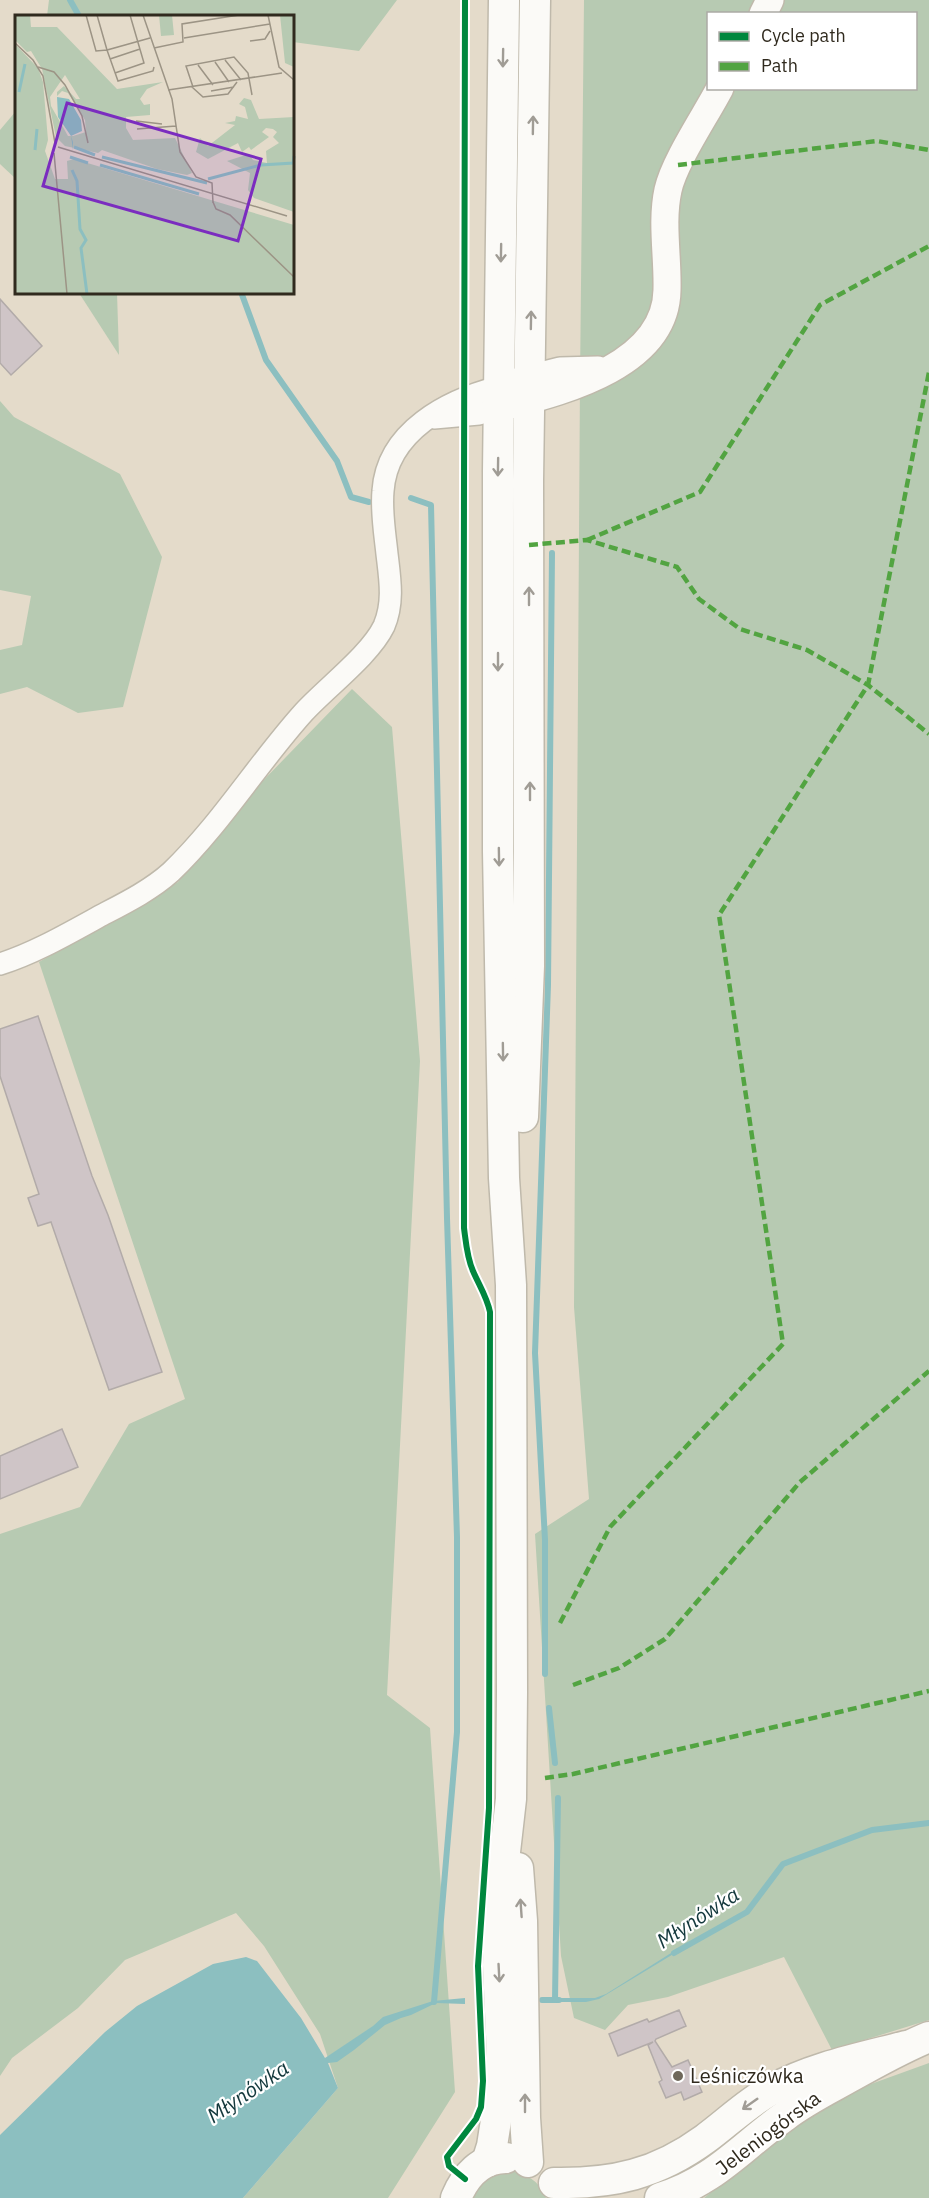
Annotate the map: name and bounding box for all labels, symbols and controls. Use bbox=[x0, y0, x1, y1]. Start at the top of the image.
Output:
legend bbox=[707, 12, 917, 90]
inset map bbox=[15, 15, 294, 294]
text: Cycle path bbox=[761, 24, 846, 47]
one-way arrow bbox=[497, 48, 509, 68]
text: Path bbox=[761, 54, 798, 77]
one-way arrow bbox=[528, 116, 539, 136]
one-way arrow bbox=[495, 243, 507, 263]
one-way arrow bbox=[525, 311, 537, 331]
one-way arrow bbox=[492, 456, 504, 476]
one-way arrow bbox=[523, 587, 535, 607]
one-way arrow bbox=[492, 651, 504, 671]
one-way arrow bbox=[524, 782, 536, 802]
one-way arrow bbox=[493, 846, 504, 866]
one-way arrow bbox=[497, 1041, 509, 1061]
water label: Młynówka bbox=[651, 1880, 744, 1954]
one-way arrow bbox=[516, 1899, 527, 1919]
one-way arrow bbox=[493, 1963, 504, 1983]
water label: Młynówka bbox=[201, 2053, 294, 2129]
place label: Leśniczówka bbox=[690, 2062, 804, 2089]
marker: Leśniczówka bbox=[671, 2069, 685, 2083]
street label: Jeleniogórska bbox=[710, 2084, 826, 2181]
one-way arrow bbox=[519, 2094, 531, 2114]
one-way arrow bbox=[743, 2098, 759, 2110]

